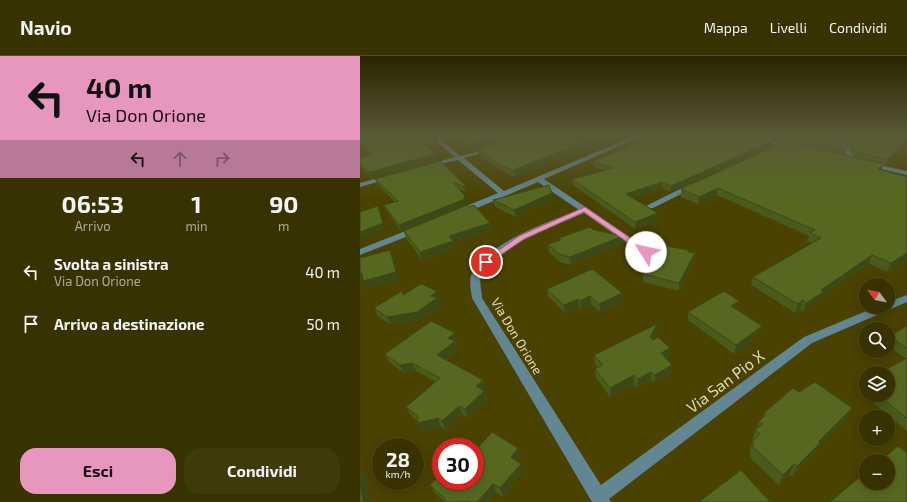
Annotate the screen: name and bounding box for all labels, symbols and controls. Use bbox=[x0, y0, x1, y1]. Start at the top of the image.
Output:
text: Navio bbox=[20, 16, 72, 39]
text: Mappa bbox=[704, 19, 748, 36]
text: Livelli bbox=[770, 19, 807, 36]
text: Condividi bbox=[829, 19, 887, 36]
text: 40 m bbox=[86, 70, 152, 104]
icon: left bbox=[20, 72, 72, 124]
text: Via Don Orione bbox=[86, 104, 206, 126]
icon: left bbox=[127, 148, 149, 170]
icon: ahead bbox=[169, 148, 191, 170]
icon: right bbox=[211, 148, 233, 170]
text: 06:53 bbox=[62, 189, 124, 218]
text: 1 bbox=[191, 189, 202, 218]
text: 90 bbox=[269, 189, 298, 218]
text: Arrivo bbox=[75, 218, 111, 234]
text: min bbox=[185, 218, 208, 234]
text: m bbox=[278, 218, 289, 234]
position arrow bbox=[625, 231, 667, 273]
pin bbox=[469, 245, 503, 279]
icon: arrive bbox=[475, 251, 497, 273]
text: Svolta a sinistra bbox=[54, 255, 169, 273]
icon: left bbox=[20, 261, 42, 283]
text: 40 m bbox=[305, 263, 340, 281]
text: Via Don Orione bbox=[54, 273, 141, 289]
north arrow bbox=[859, 278, 895, 314]
map controls bbox=[859, 278, 895, 490]
street label: Via Don Orione bbox=[488, 295, 546, 377]
icon: arrive bbox=[20, 313, 42, 335]
text: Arrivo a destinazione bbox=[54, 315, 205, 333]
text: 50 m bbox=[306, 315, 340, 333]
button: search bbox=[859, 322, 895, 358]
street label: Via San Pio X bbox=[682, 345, 768, 416]
button: layers bbox=[859, 366, 895, 402]
button: + bbox=[859, 410, 895, 446]
speed limit sign: 30 bbox=[432, 438, 484, 490]
text: 28 bbox=[386, 447, 410, 471]
button: Esci bbox=[20, 448, 176, 494]
button: Condividi bbox=[184, 448, 340, 494]
button: − bbox=[859, 454, 895, 490]
text: km/h bbox=[386, 468, 410, 480]

